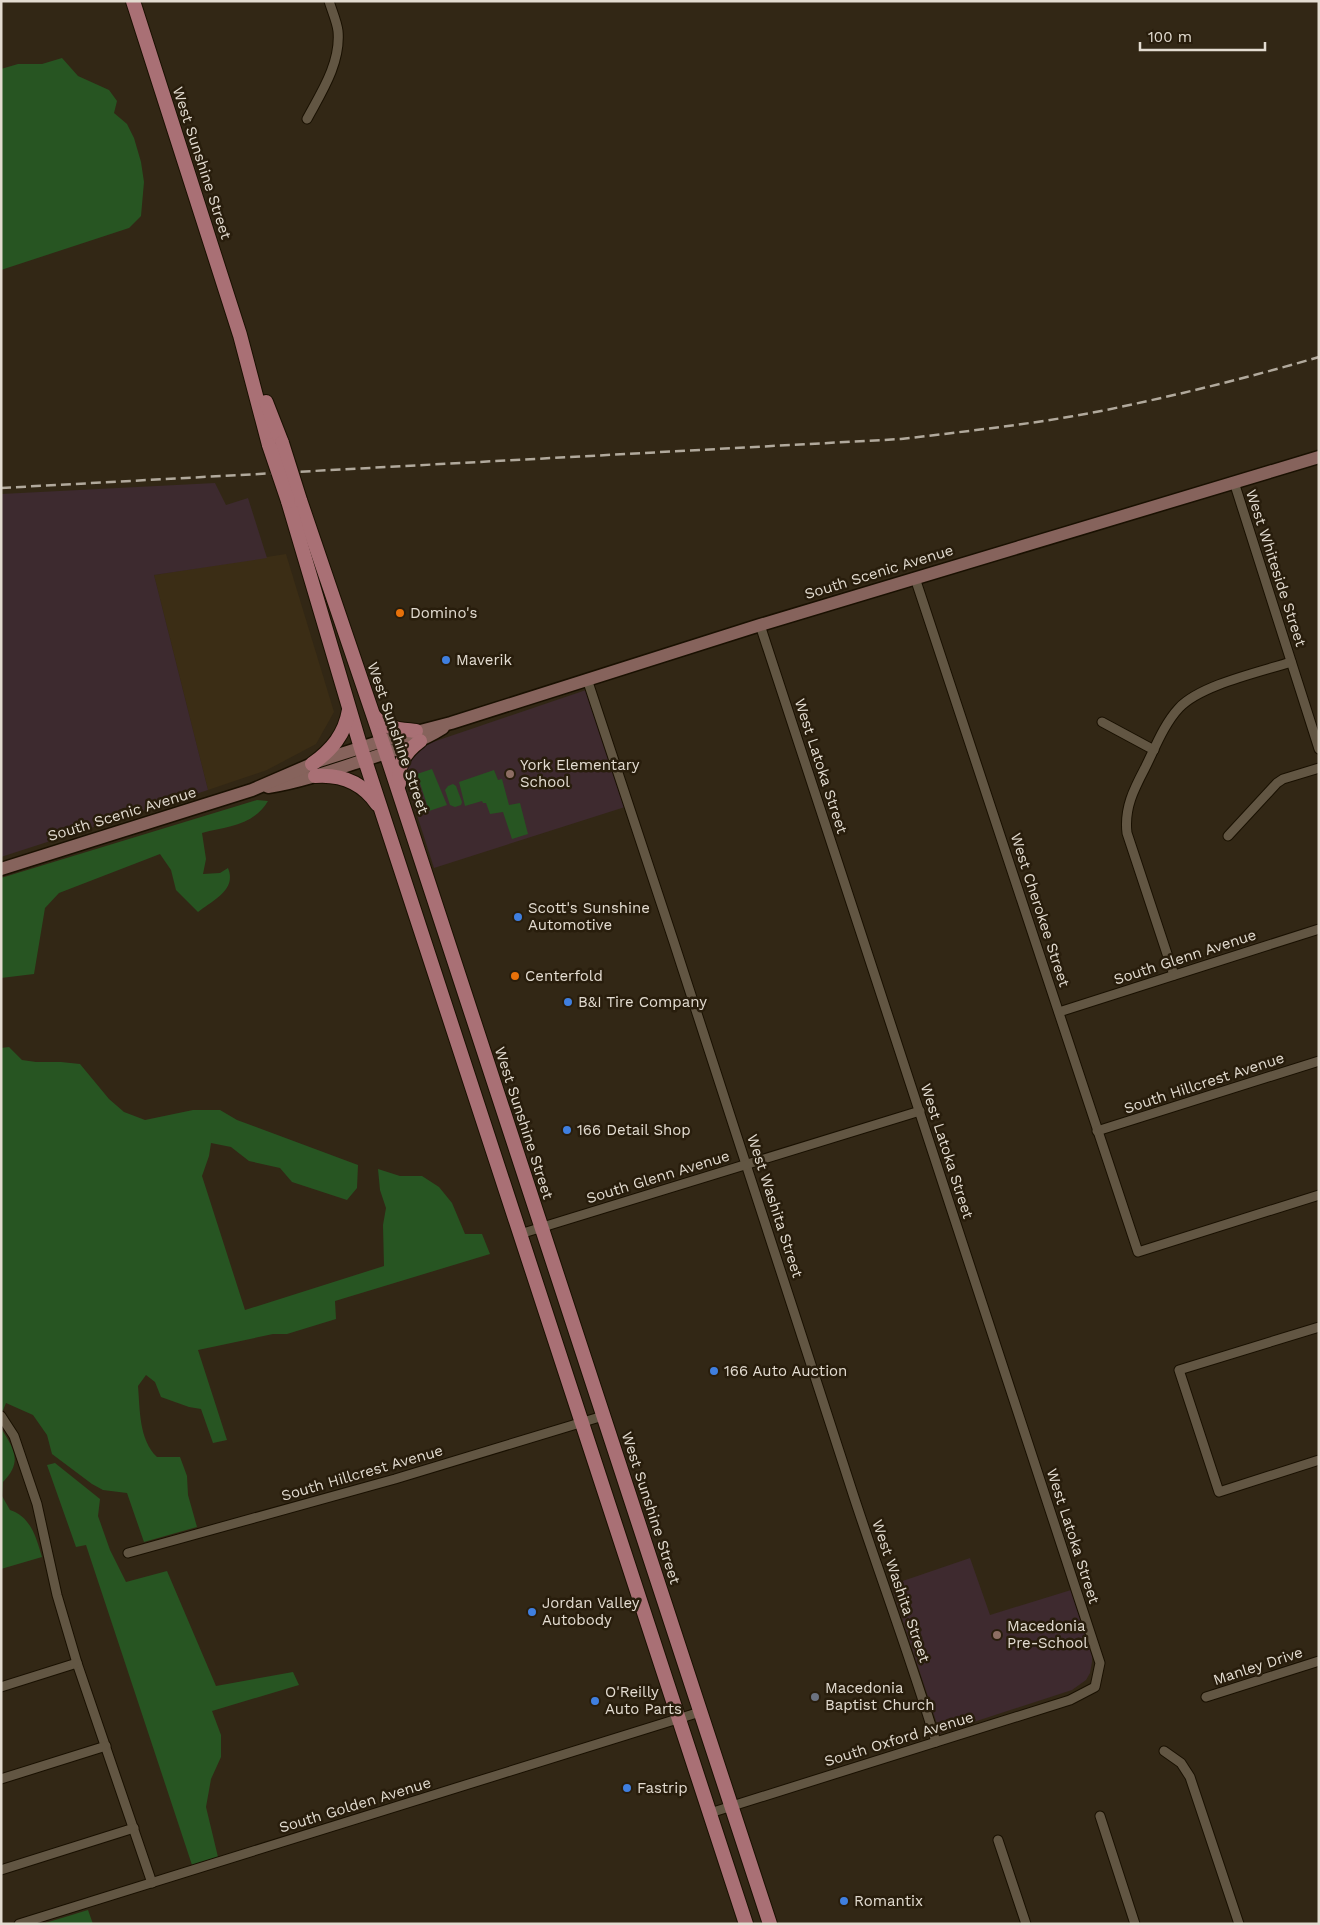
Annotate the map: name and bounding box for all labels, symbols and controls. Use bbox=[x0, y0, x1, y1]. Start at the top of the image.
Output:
scale bar bbox=[1140, 20, 1265, 52]
text: 100 m bbox=[1148, 28, 1192, 46]
street label: West Sunshine Street bbox=[169, 84, 235, 242]
street label: West Whiteside Street bbox=[1242, 487, 1310, 650]
street label: South Scenic Avenue bbox=[803, 541, 955, 603]
place label: Domino's bbox=[410, 604, 477, 622]
marker: Domino's bbox=[394, 607, 406, 619]
place label: Maverik bbox=[456, 651, 513, 669]
marker: Maverik bbox=[440, 654, 452, 666]
street label: West Sunshine Street bbox=[364, 660, 433, 817]
street label: West Latoka Street bbox=[791, 696, 852, 837]
place label: York Elementary School bbox=[520, 756, 640, 791]
marker: York Elementary School bbox=[504, 768, 516, 780]
street label: South Scenic Avenue bbox=[46, 783, 198, 845]
street label: West Cherokee Street bbox=[1007, 831, 1074, 990]
place label: Scott's Sunshine Automotive bbox=[528, 899, 650, 934]
marker: Scott's Sunshine Automotive bbox=[512, 911, 524, 923]
street label: South Glenn Avenue bbox=[1111, 925, 1259, 989]
place label: Centerfold bbox=[525, 967, 603, 985]
marker: Centerfold bbox=[509, 970, 521, 982]
place label: B&I Tire Company bbox=[578, 993, 707, 1011]
marker: B&I Tire Company bbox=[562, 996, 574, 1008]
street label: West Sunshine Street bbox=[491, 1044, 557, 1202]
street label: South Hillcrest Avenue bbox=[1122, 1049, 1286, 1117]
street label: West Latoka Street bbox=[917, 1081, 978, 1222]
place label: 166 Detail Shop bbox=[577, 1121, 691, 1139]
marker: 166 Detail Shop bbox=[561, 1124, 573, 1136]
street label: West Washita Street bbox=[743, 1132, 807, 1281]
street label: South Glenn Avenue bbox=[584, 1147, 732, 1207]
place label: 166 Auto Auction bbox=[724, 1362, 847, 1380]
marker: 166 Auto Auction bbox=[708, 1365, 720, 1377]
street label: West Sunshine Street bbox=[618, 1429, 684, 1587]
street label: South Hillcrest Avenue bbox=[279, 1441, 445, 1505]
street label: West Latoka Street bbox=[1043, 1466, 1104, 1607]
street label: West Washita Street bbox=[868, 1517, 934, 1665]
place label: Jordan Valley Autobody bbox=[542, 1594, 640, 1629]
marker: Jordan Valley Autobody bbox=[526, 1606, 538, 1618]
place label: Macedonia Pre-School bbox=[1007, 1617, 1088, 1652]
marker: Macedonia Pre-School bbox=[991, 1629, 1003, 1641]
street label: Manley Drive bbox=[1211, 1643, 1305, 1689]
place label: Macedonia Baptist Church bbox=[825, 1679, 935, 1714]
place label: O'Reilly Auto Parts bbox=[605, 1683, 682, 1718]
marker: Macedonia Baptist Church bbox=[809, 1691, 821, 1703]
marker: O'Reilly Auto Parts bbox=[589, 1695, 601, 1707]
street label: South Oxford Avenue bbox=[822, 1708, 976, 1770]
street label: South Golden Avenue bbox=[277, 1773, 433, 1837]
place label: Fastrip bbox=[637, 1779, 688, 1797]
marker: Fastrip bbox=[621, 1782, 633, 1794]
place label: Romantix bbox=[854, 1892, 923, 1910]
marker: Romantix bbox=[838, 1895, 850, 1907]

